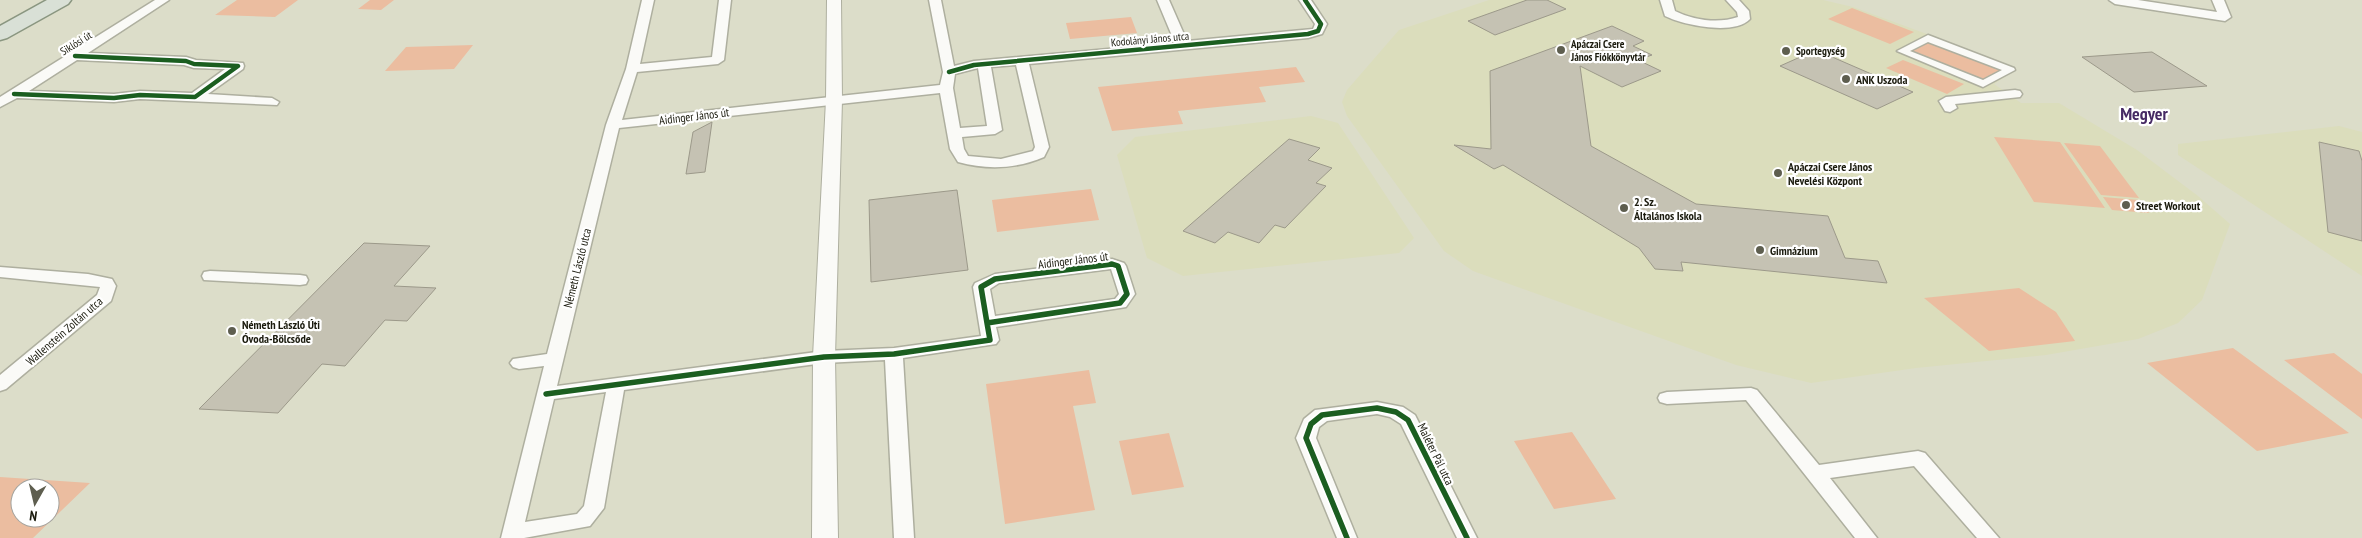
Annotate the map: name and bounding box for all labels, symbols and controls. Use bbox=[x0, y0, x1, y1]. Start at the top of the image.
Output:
street label: Siklósi út bbox=[57, 28, 95, 58]
street label: Kodolányi János utca bbox=[1110, 29, 1190, 49]
place label: Apáczai Csere János Fiókkönyvtár bbox=[1570, 37, 1646, 64]
marker: Apáczai Csere János Fiókkönyvtár bbox=[1555, 44, 1567, 56]
place label: Sportegység bbox=[1796, 44, 1845, 58]
marker: Sportegység bbox=[1780, 45, 1792, 57]
place label: ANK Uszoda bbox=[1855, 72, 1907, 87]
marker: ANK Uszoda bbox=[1840, 73, 1852, 85]
district label: Megyer bbox=[2120, 102, 2169, 125]
street label: Aidinger János út bbox=[658, 104, 731, 128]
place label: Apáczai Csere János Nevelési Központ bbox=[1787, 159, 1872, 188]
marker: Apáczai Csere János Nevelési Központ bbox=[1772, 167, 1784, 179]
place label: 2. Sz. Általános Iskola bbox=[1633, 194, 1702, 223]
place label: Street Workout bbox=[2136, 198, 2201, 213]
marker: Street Workout bbox=[2120, 199, 2132, 211]
marker: 2. Sz. Általános Iskola bbox=[1618, 202, 1630, 214]
street label: Németh László utca bbox=[560, 226, 594, 309]
place label: Gimnázium bbox=[1770, 243, 1818, 258]
marker: Gimnázium bbox=[1754, 244, 1766, 256]
street label: Aidinger János út bbox=[1037, 248, 1110, 272]
street label: Wallenstein Zoltán utca bbox=[23, 293, 106, 368]
place label: Németh László Úti Óvoda-Bölcsőde bbox=[242, 317, 320, 346]
marker: Németh László Úti Óvoda-Bölcsőde bbox=[226, 325, 238, 337]
street label: Maléter Pál utca bbox=[1415, 420, 1458, 488]
north arrow bbox=[10, 478, 60, 528]
text: N bbox=[28, 506, 38, 525]

